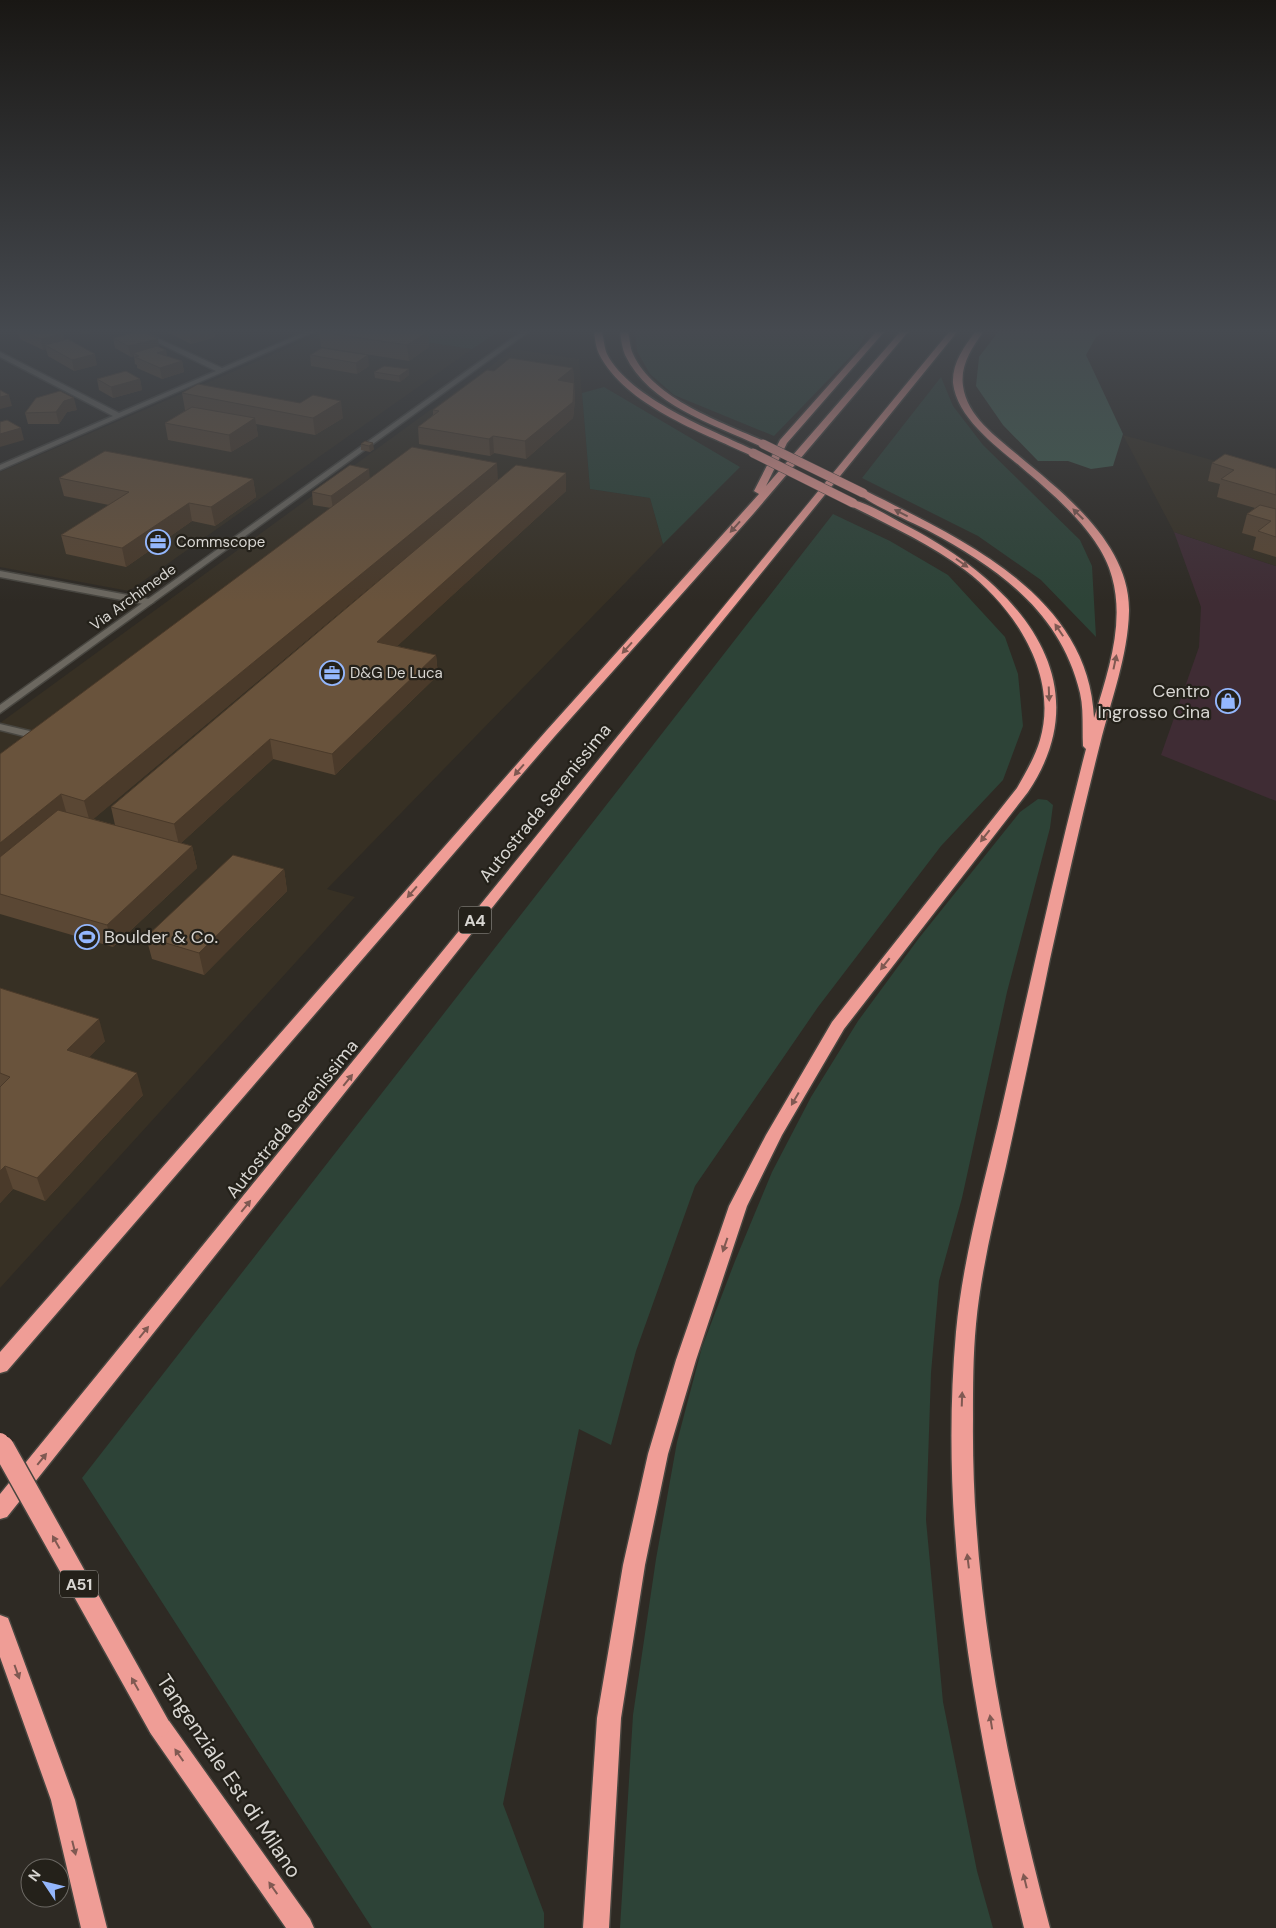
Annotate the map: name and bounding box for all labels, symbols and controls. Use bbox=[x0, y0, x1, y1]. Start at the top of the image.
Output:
one-way arrow bbox=[1072, 508, 1084, 520]
one-way arrow bbox=[894, 509, 908, 517]
one-way arrow bbox=[729, 521, 741, 533]
office icon: Commscope bbox=[145, 529, 171, 555]
place label: Commscope bbox=[176, 532, 265, 552]
one-way arrow bbox=[955, 558, 969, 568]
street label: Via Archimede bbox=[86, 559, 180, 635]
one-way arrow bbox=[1054, 623, 1064, 637]
one-way arrow bbox=[621, 642, 633, 654]
one-way arrow bbox=[1111, 655, 1119, 670]
office icon: D&G De Luca bbox=[319, 660, 345, 686]
place label: D&G De Luca bbox=[350, 663, 443, 683]
place label: Centro Ingrosso Cina bbox=[1098, 679, 1210, 724]
one-way arrow bbox=[1046, 686, 1054, 702]
shop icon: Centro Ingrosso Cina bbox=[1215, 688, 1241, 714]
street label: Autostrada Serenissima bbox=[473, 719, 617, 887]
one-way arrow bbox=[513, 763, 525, 775]
one-way arrow bbox=[980, 829, 991, 842]
one-way arrow bbox=[406, 886, 418, 898]
road number: A4 bbox=[459, 906, 491, 934]
sports icon: Boulder & Co. bbox=[74, 924, 100, 950]
place label: Boulder & Co. bbox=[104, 925, 218, 949]
one-way arrow bbox=[880, 957, 890, 971]
street label: Autostrada Serenissima bbox=[220, 1035, 364, 1203]
one-way arrow bbox=[342, 1073, 353, 1086]
one-way arrow bbox=[790, 1092, 799, 1105]
one-way arrow bbox=[240, 1200, 251, 1213]
one-way arrow bbox=[721, 1238, 729, 1253]
one-way arrow bbox=[138, 1326, 149, 1339]
one-way arrow bbox=[959, 1391, 967, 1407]
one-way arrow bbox=[36, 1453, 47, 1466]
one-way arrow bbox=[52, 1534, 60, 1549]
one-way arrow bbox=[963, 1553, 971, 1569]
road number: A51 bbox=[60, 1570, 98, 1598]
one-way arrow bbox=[13, 1665, 21, 1680]
street label: Tangenziale Est di Milano bbox=[150, 1669, 308, 1883]
one-way arrow bbox=[131, 1676, 139, 1691]
one-way arrow bbox=[986, 1714, 994, 1730]
one-way arrow bbox=[174, 1748, 184, 1762]
one-way arrow bbox=[70, 1840, 78, 1855]
north arrow bbox=[20, 1858, 70, 1908]
text: N bbox=[24, 1866, 45, 1885]
one-way arrow bbox=[1021, 1873, 1029, 1888]
one-way arrow bbox=[268, 1881, 278, 1895]

